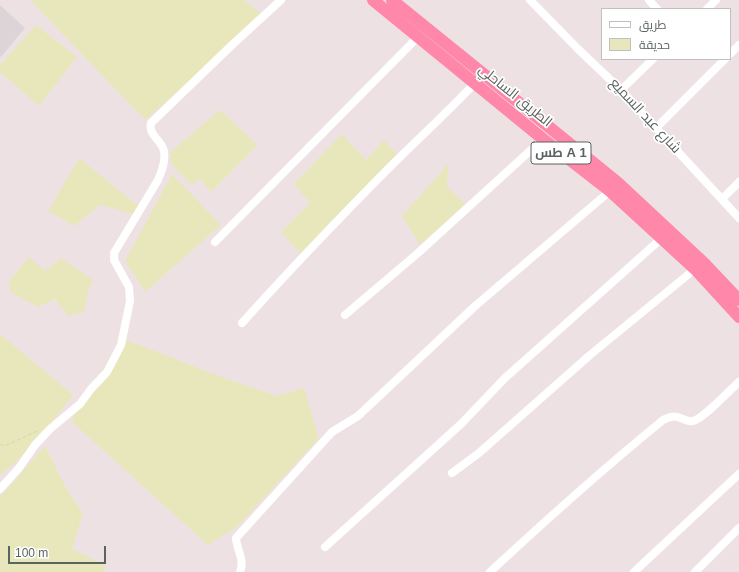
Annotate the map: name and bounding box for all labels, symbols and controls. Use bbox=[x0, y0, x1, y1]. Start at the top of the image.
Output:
legend bbox=[601, 8, 731, 60]
text: طريق bbox=[639, 18, 666, 32]
text: حديقة bbox=[639, 38, 670, 52]
street label: الطريق الساحلي bbox=[475, 61, 555, 131]
street label: شارع عبد السميع bbox=[606, 75, 684, 157]
road number: طس A 1 bbox=[531, 142, 591, 164]
scale bar bbox=[10, 538, 108, 564]
text: 100 m bbox=[15, 546, 48, 560]

